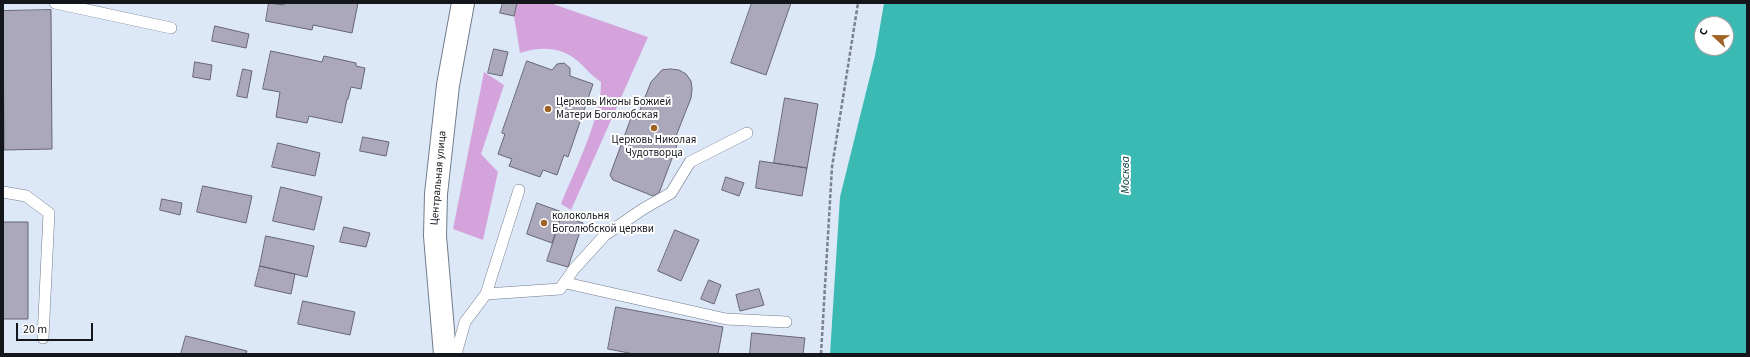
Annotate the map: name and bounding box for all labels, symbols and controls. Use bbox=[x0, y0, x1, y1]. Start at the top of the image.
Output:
north arrow bbox=[1694, 16, 1734, 56]
text: С bbox=[1695, 26, 1711, 37]
place label: Церковь Иконы Божией Матери Боголюбская bbox=[556, 96, 671, 122]
marker: Церковь Иконы Божией Матери Боголюбская bbox=[543, 104, 553, 114]
marker: Церковь Николая Чудотворца bbox=[649, 123, 659, 133]
street label: Центральная улица bbox=[428, 130, 450, 226]
place label: Церковь Николая Чудотворца bbox=[612, 134, 696, 160]
water label: Москва bbox=[1119, 156, 1133, 194]
place label: колокольня Боголюбской церкви bbox=[552, 210, 654, 236]
marker: колокольня Боголюбской церкви bbox=[539, 218, 549, 228]
scale bar bbox=[18, 315, 95, 341]
text: 20 m bbox=[23, 321, 47, 338]

